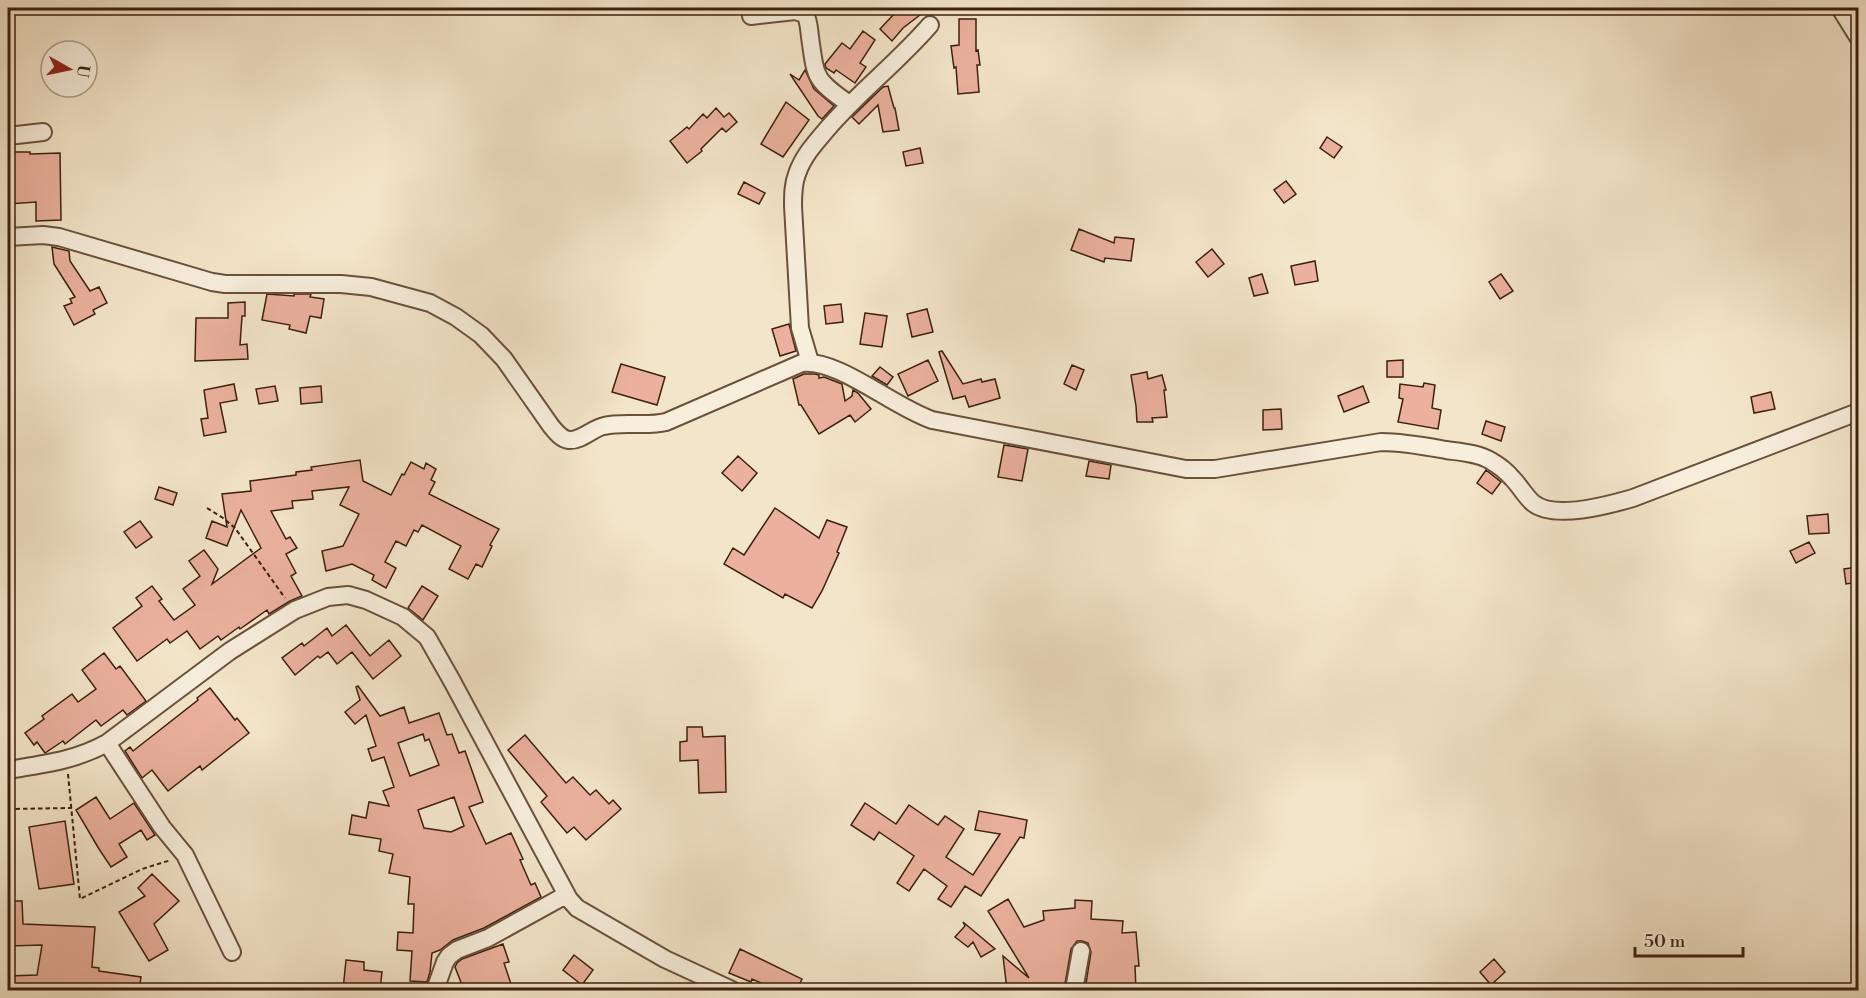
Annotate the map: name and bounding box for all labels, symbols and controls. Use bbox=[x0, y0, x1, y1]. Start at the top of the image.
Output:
north arrow bbox=[39, 39, 99, 99]
text: U bbox=[72, 64, 94, 79]
scale bar bbox=[1635, 920, 1743, 958]
text: 50 m bbox=[1644, 930, 1686, 953]

